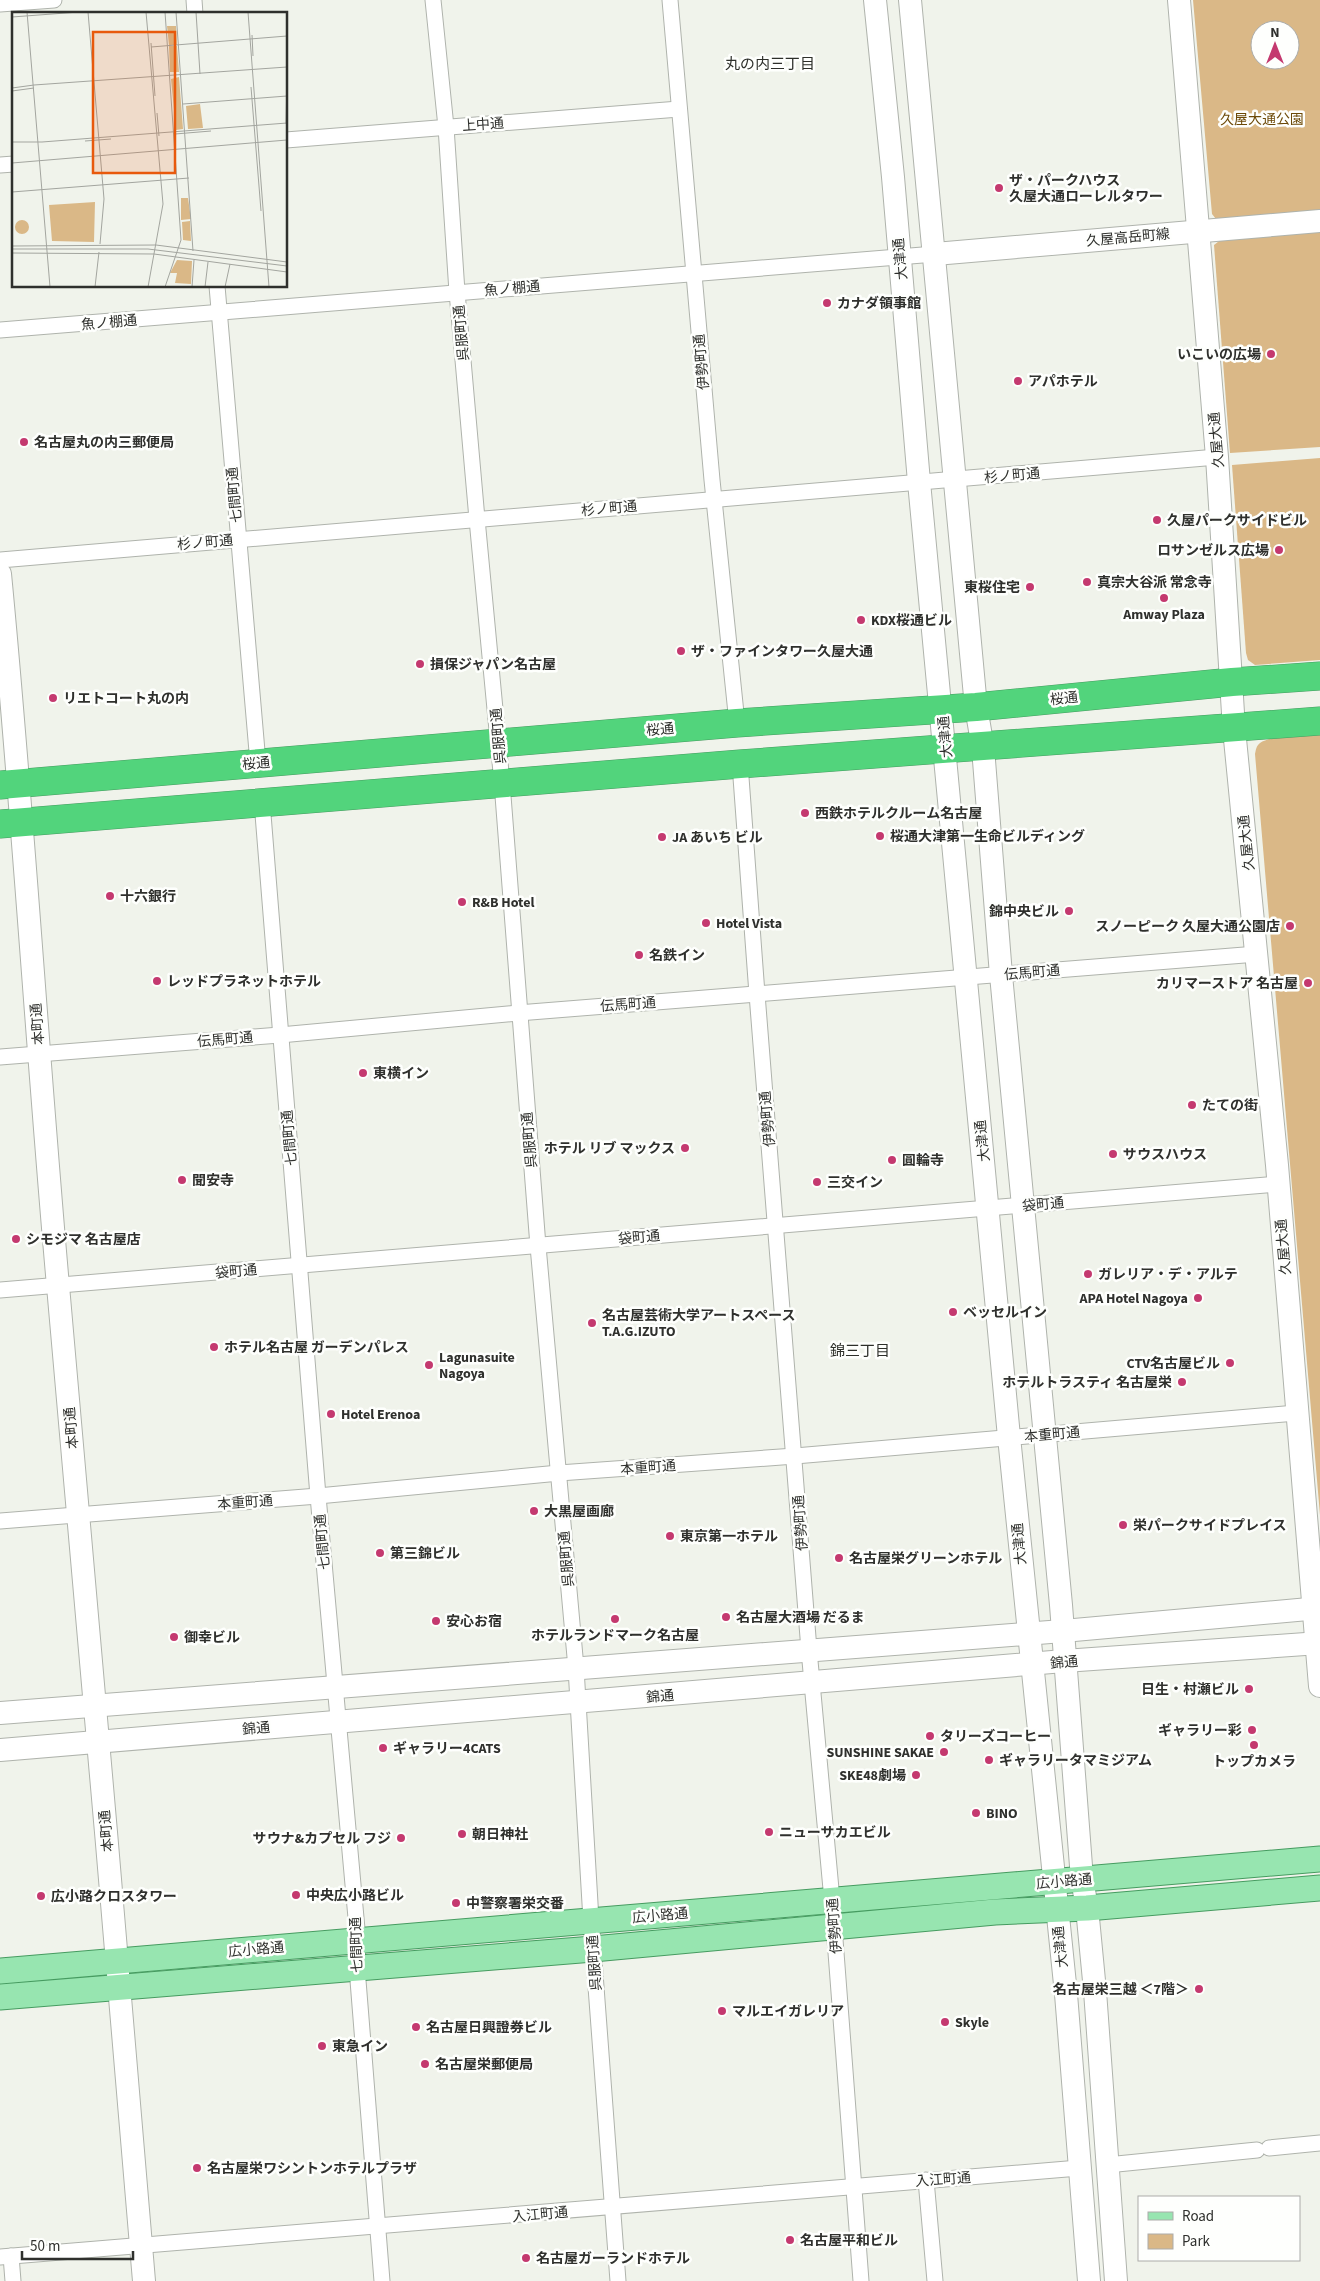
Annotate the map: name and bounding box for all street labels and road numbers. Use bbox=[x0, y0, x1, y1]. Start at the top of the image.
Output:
street label: 上中通 bbox=[461, 114, 505, 136]
street label: 久屋高岳町線 bbox=[1085, 224, 1171, 252]
street label: 大津通 bbox=[889, 237, 913, 281]
street label: 魚ノ棚通 bbox=[483, 277, 541, 301]
street label: 呉服町通 bbox=[450, 304, 474, 362]
street label: 魚ノ棚通 bbox=[80, 311, 138, 335]
street label: 伊勢町通 bbox=[690, 333, 714, 391]
street label: 久屋大通 bbox=[1205, 411, 1229, 469]
street label: 杉ノ町通 bbox=[983, 464, 1041, 488]
street label: 七間町通 bbox=[223, 466, 247, 524]
street label: 杉ノ町通 bbox=[580, 497, 638, 521]
street label: 杉ノ町通 bbox=[176, 531, 234, 555]
street label: 桜通 bbox=[1049, 688, 1079, 710]
street label: 呉服町通 bbox=[487, 707, 511, 765]
street label: 大津通 bbox=[934, 715, 958, 759]
street label: 桜通 bbox=[645, 719, 675, 741]
street label: 桜通 bbox=[241, 753, 271, 775]
street label: 久屋大通 bbox=[1234, 814, 1260, 872]
street label: 伝馬町通 bbox=[1003, 961, 1061, 985]
street label: 伝馬町通 bbox=[599, 993, 657, 1017]
street label: 本町通 bbox=[27, 1002, 49, 1046]
street label: 伝馬町通 bbox=[196, 1028, 254, 1052]
street label: 伊勢町通 bbox=[756, 1090, 780, 1148]
street label: 七間町通 bbox=[278, 1109, 302, 1167]
street label: 呉服町通 bbox=[518, 1111, 542, 1169]
street label: 大津通 bbox=[971, 1119, 995, 1163]
street label: 袋町通 bbox=[1021, 1193, 1065, 1217]
street label: 久屋大通 bbox=[1272, 1218, 1296, 1276]
street label: 袋町通 bbox=[617, 1226, 661, 1250]
street label: 袋町通 bbox=[214, 1260, 258, 1284]
street label: 本町通 bbox=[60, 1406, 84, 1450]
street label: 本重町通 bbox=[1023, 1423, 1081, 1447]
street label: 本重町通 bbox=[619, 1456, 677, 1480]
street label: 本重町通 bbox=[216, 1491, 274, 1515]
street label: 伊勢町通 bbox=[789, 1494, 813, 1552]
street label: 七間町通 bbox=[311, 1513, 335, 1571]
street label: 大津通 bbox=[1008, 1522, 1032, 1566]
street label: 呉服町通 bbox=[555, 1530, 579, 1588]
street label: 錦通 bbox=[1049, 1652, 1079, 1674]
street label: 錦通 bbox=[645, 1686, 675, 1708]
street label: 錦通 bbox=[241, 1718, 271, 1740]
street label: 本町通 bbox=[95, 1809, 119, 1853]
street label: 広小路通 bbox=[1035, 1870, 1093, 1894]
street label: 伊勢町通 bbox=[823, 1897, 847, 1955]
street label: 広小路通 bbox=[631, 1904, 689, 1928]
street label: 七間町通 bbox=[346, 1917, 368, 1973]
street label: 大津通 bbox=[1049, 1925, 1073, 1969]
street label: 呉服町通 bbox=[583, 1934, 607, 1992]
street label: 広小路通 bbox=[227, 1938, 285, 1962]
street label: 入江町通 bbox=[914, 2168, 972, 2192]
street label: 入江町通 bbox=[511, 2203, 569, 2227]

